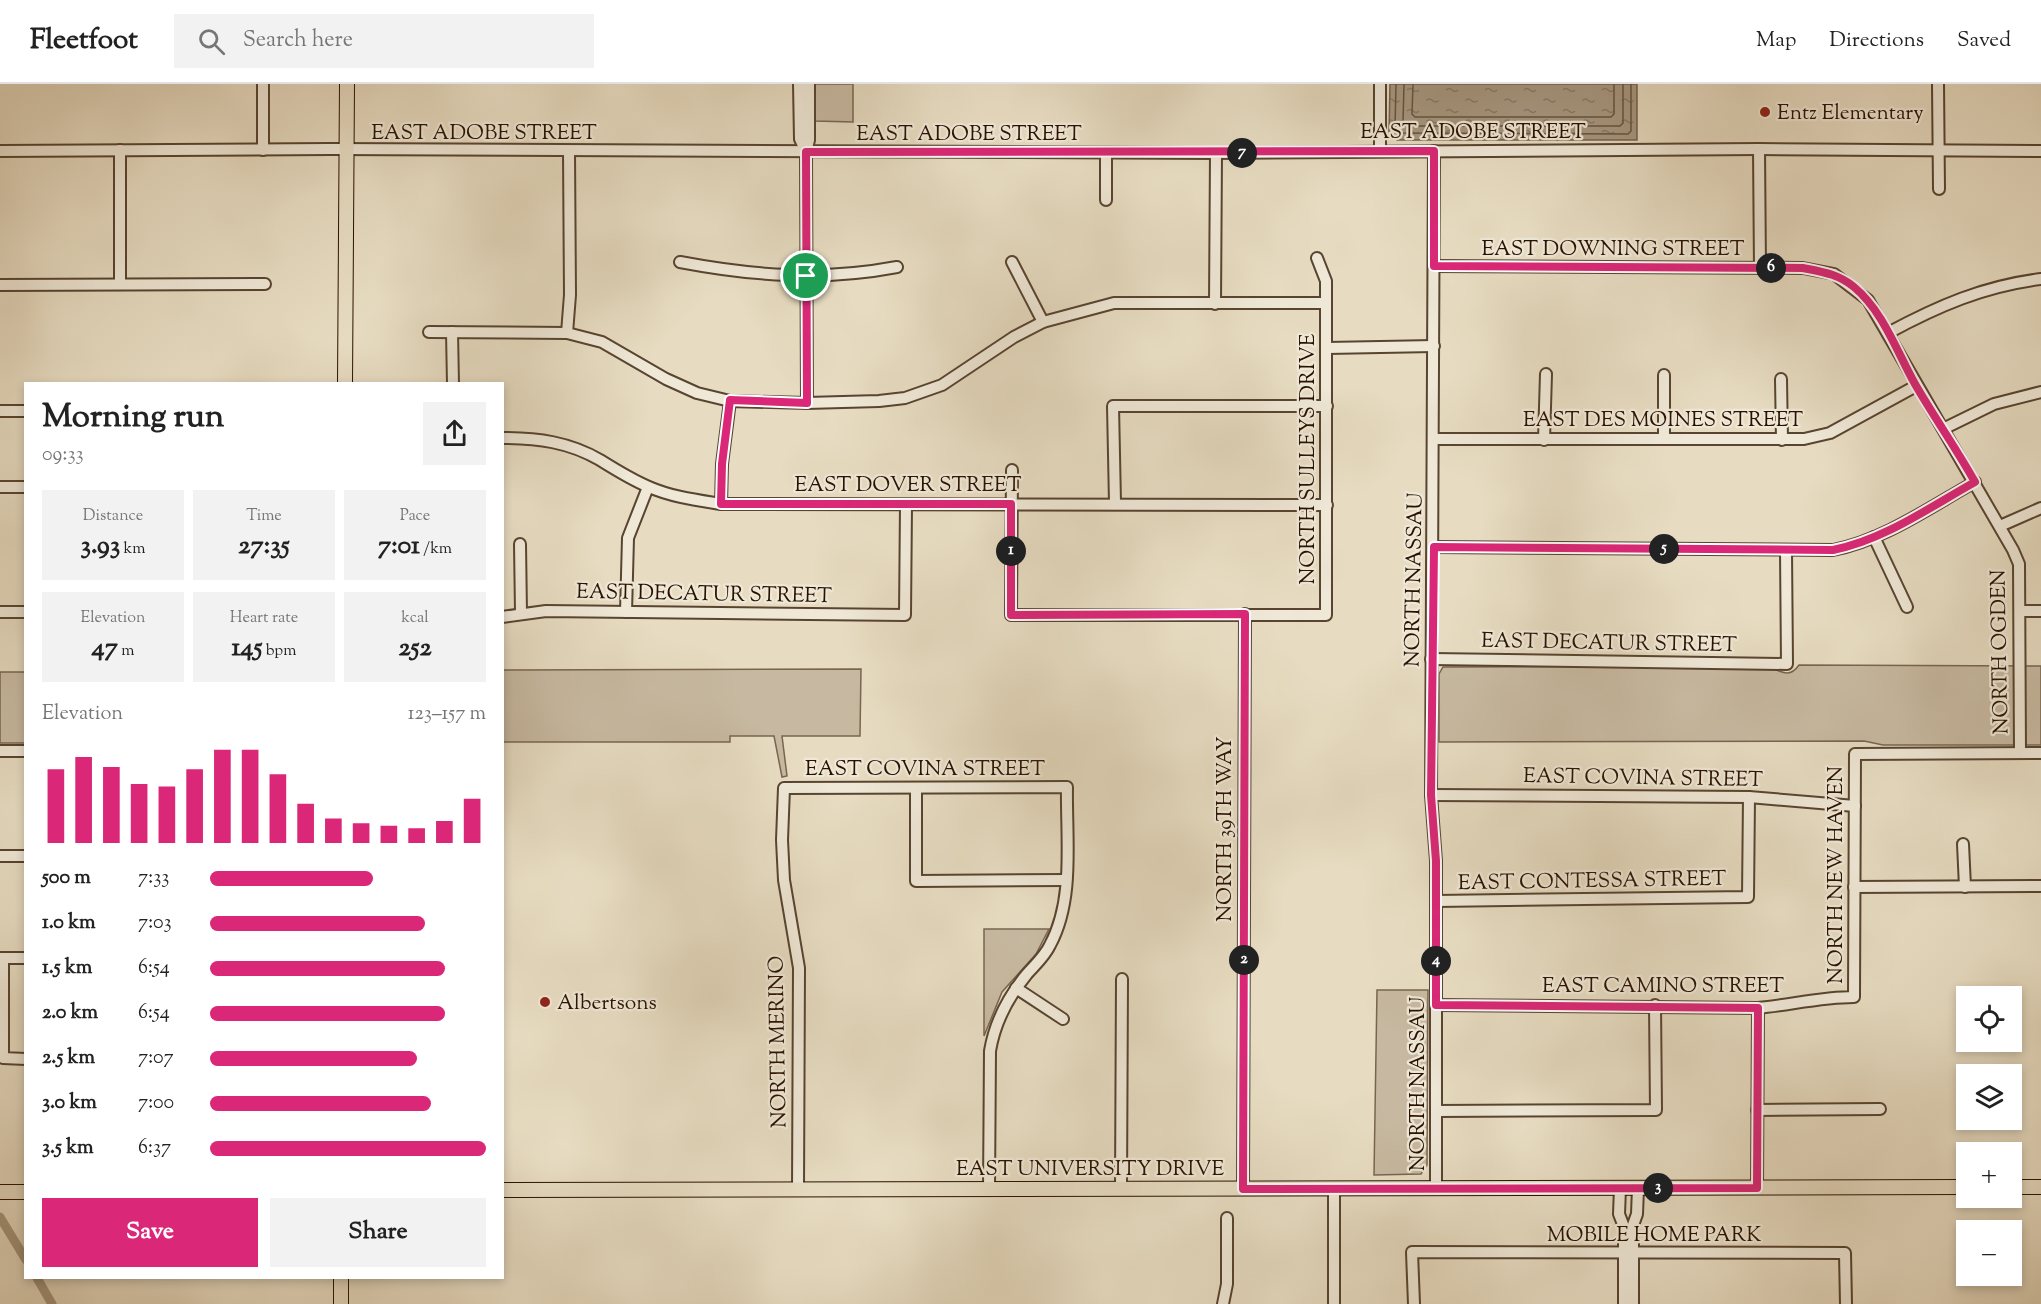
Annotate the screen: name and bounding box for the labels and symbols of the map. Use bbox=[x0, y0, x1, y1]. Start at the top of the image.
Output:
place label: Entz Elementary bbox=[1777, 99, 1924, 129]
marker: Entz Elementary bbox=[1758, 105, 1772, 119]
street label: EAST ADOBE STREET bbox=[1360, 118, 1586, 148]
street label: EAST ADOBE STREET bbox=[371, 119, 597, 149]
street label: EAST ADOBE STREET bbox=[856, 120, 1082, 150]
pin: 7 bbox=[1227, 138, 1257, 168]
street label: EAST DOWNING STREET bbox=[1481, 235, 1745, 265]
pin bbox=[780, 250, 831, 301]
pin: 6 bbox=[1756, 253, 1786, 283]
street label: NORTH SULLEYS DRIVE bbox=[1294, 333, 1324, 584]
street label: EAST DES MOINES STREET bbox=[1523, 406, 1803, 436]
street label: EAST DOVER STREET bbox=[795, 471, 1022, 501]
street label: NORTH NASSAU bbox=[1398, 493, 1432, 667]
pin: 5 bbox=[1649, 534, 1679, 564]
pin: 1 bbox=[996, 536, 1026, 566]
street label: NORTH OGDEN bbox=[1985, 569, 2017, 735]
street label: EAST DECATUR STREET bbox=[576, 578, 832, 612]
street label: EAST DECATUR STREET bbox=[1481, 627, 1737, 661]
street label: NORTH 39TH WAY bbox=[1211, 736, 1241, 922]
street label: EAST COVINA STREET bbox=[805, 755, 1045, 785]
street label: EAST COVINA STREET bbox=[1523, 762, 1763, 796]
street label: NORTH NEW HAVEN bbox=[1822, 766, 1852, 984]
street label: EAST CONTESSA STREET bbox=[1458, 865, 1727, 899]
pin: 2 bbox=[1229, 945, 1259, 975]
pin: 4 bbox=[1421, 946, 1451, 976]
street label: NORTH MERINO bbox=[762, 956, 796, 1128]
street label: EAST CAMINO STREET bbox=[1542, 972, 1784, 1002]
place label: Albertsons bbox=[557, 989, 657, 1019]
marker: Albertsons bbox=[538, 995, 552, 1009]
street label: NORTH NASSAU bbox=[1404, 997, 1434, 1171]
street label: EAST UNIVERSITY DRIVE bbox=[956, 1155, 1224, 1185]
pin: 3 bbox=[1643, 1173, 1673, 1203]
street label: MOBILE HOME PARK bbox=[1547, 1221, 1761, 1251]

